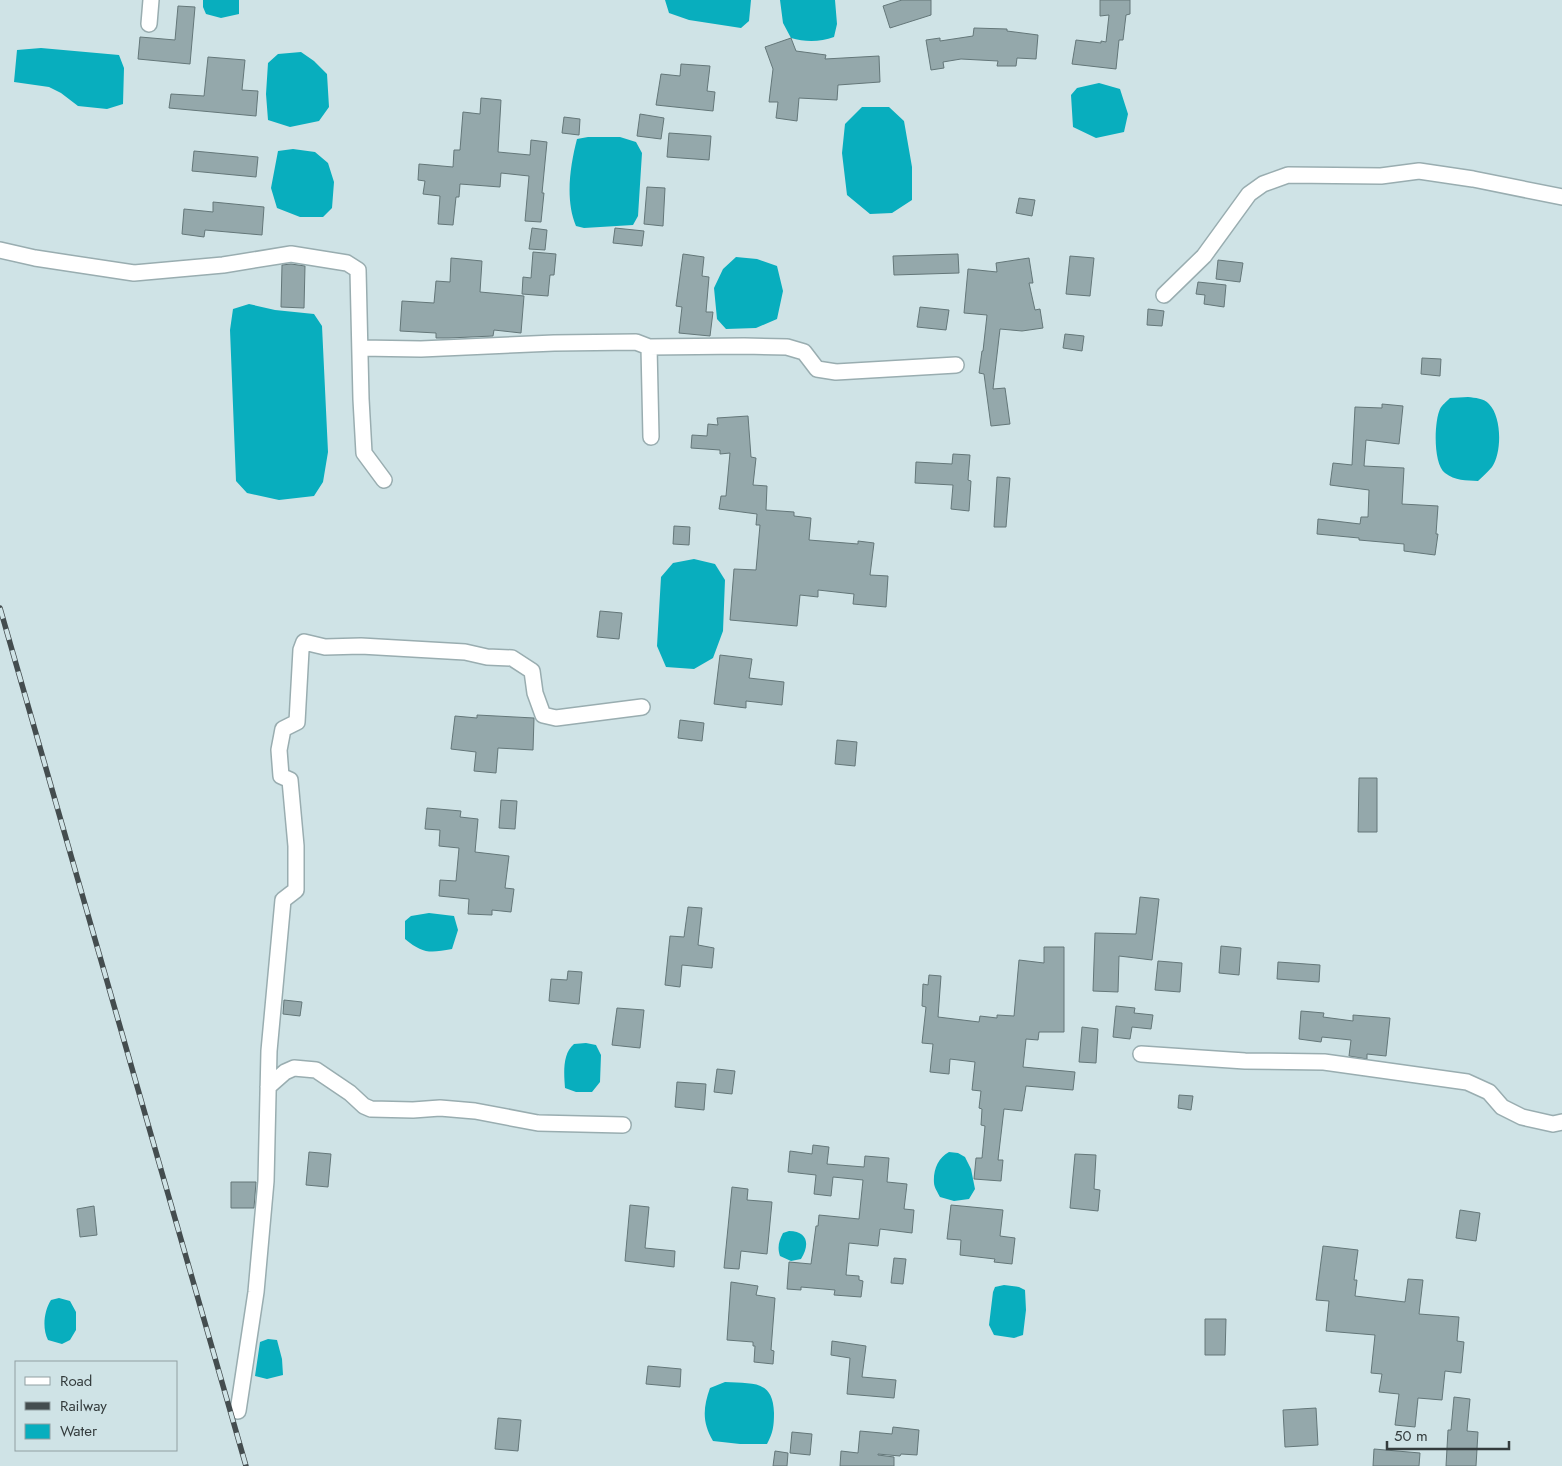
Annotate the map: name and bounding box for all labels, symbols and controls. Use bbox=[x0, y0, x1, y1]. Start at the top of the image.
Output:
legend bbox=[15, 1361, 178, 1451]
text: Road bbox=[60, 1370, 92, 1392]
text: Railway bbox=[60, 1395, 107, 1417]
scale bar bbox=[1387, 1418, 1510, 1450]
text: Water bbox=[60, 1420, 98, 1442]
text: 50 m bbox=[1394, 1425, 1428, 1447]

